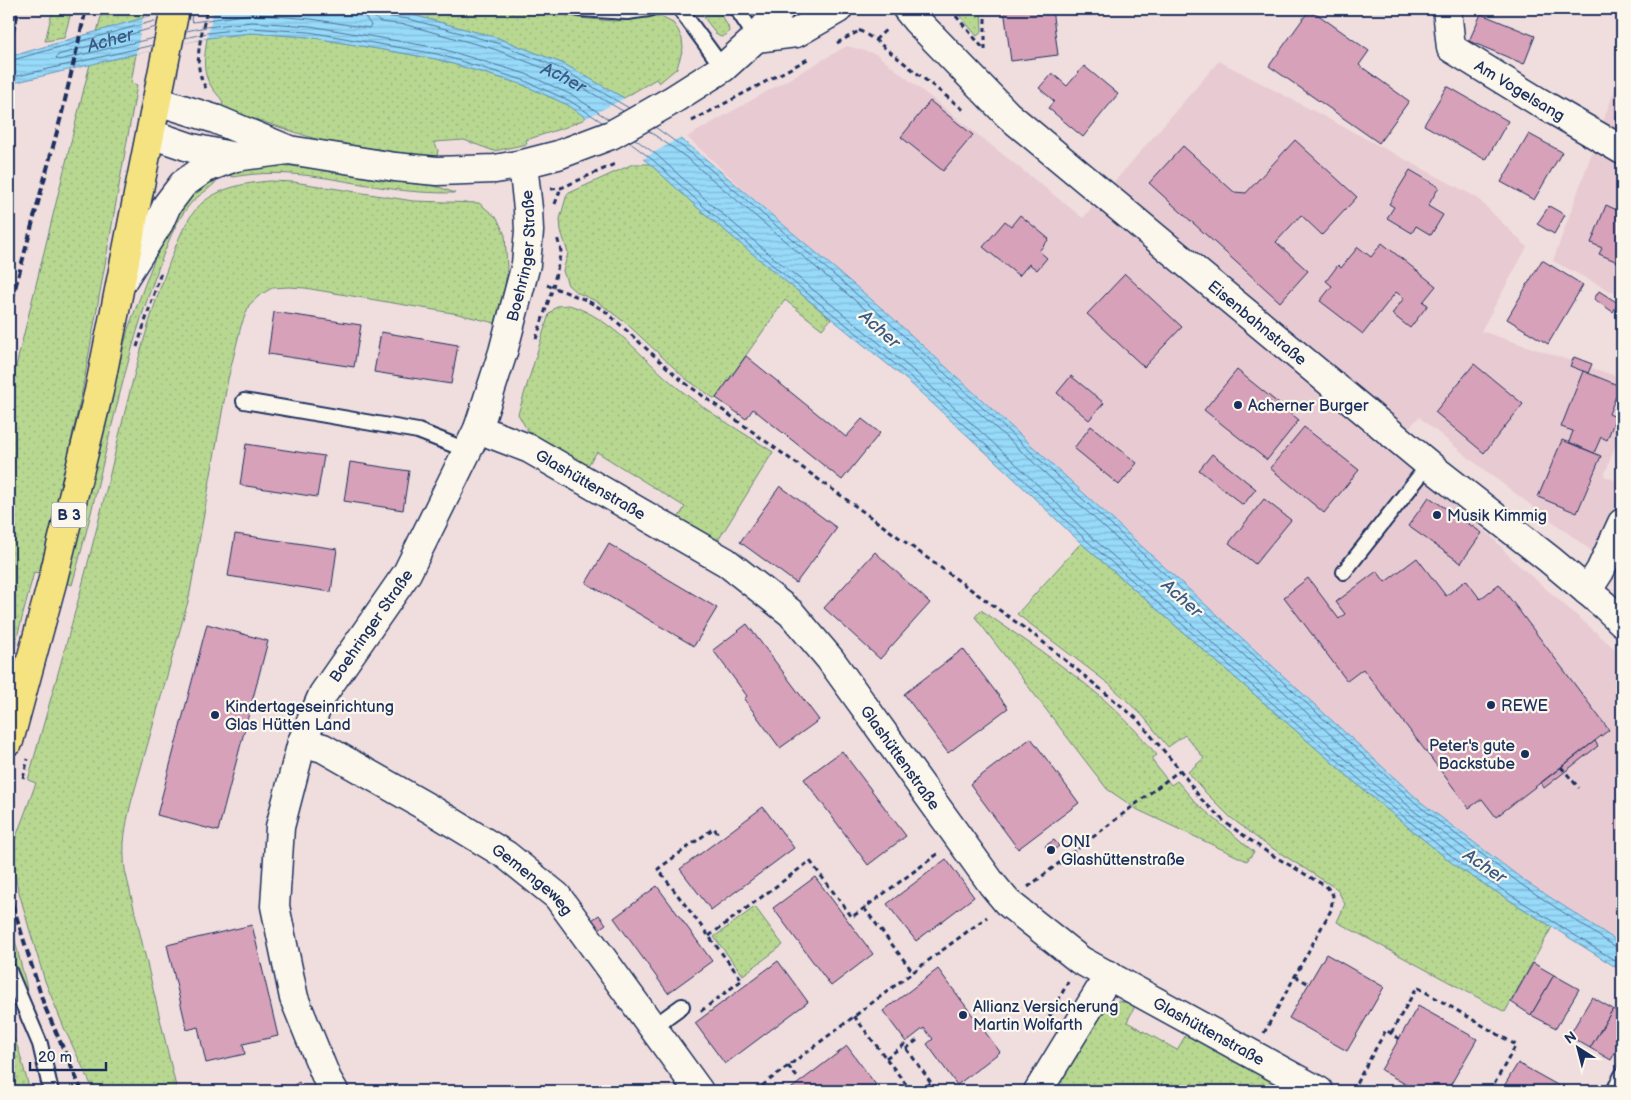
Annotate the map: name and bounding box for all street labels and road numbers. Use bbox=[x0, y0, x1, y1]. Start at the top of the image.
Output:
street label: Am Vogelsang bbox=[1471, 57, 1568, 126]
street label: Boehringer Straße bbox=[503, 188, 540, 324]
street label: Eisenbahnstraße bbox=[1203, 277, 1310, 370]
street label: Glashüttenstraße bbox=[532, 446, 649, 525]
road number: B 3 bbox=[52, 502, 86, 528]
street label: Boehringer Straße bbox=[326, 566, 418, 686]
street label: Glashüttenstraße bbox=[856, 702, 944, 814]
street label: Gemengeweg bbox=[488, 841, 576, 920]
street label: Glashüttenstraße bbox=[1149, 994, 1268, 1070]

